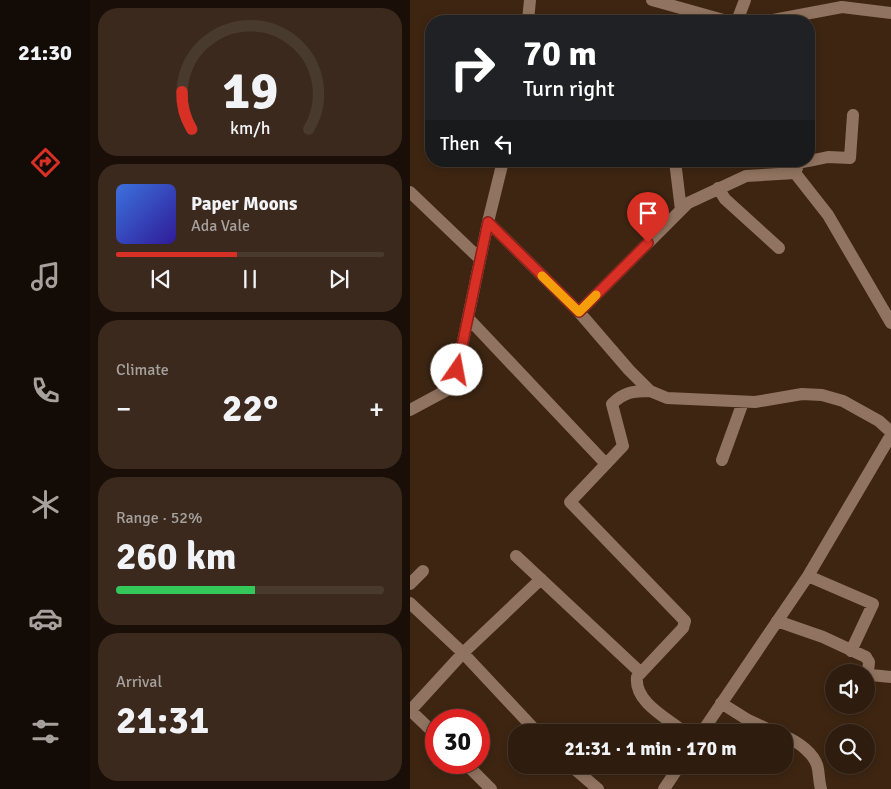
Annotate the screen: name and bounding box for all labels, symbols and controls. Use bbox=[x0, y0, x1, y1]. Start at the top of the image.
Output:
text: 70 m bbox=[523, 32, 597, 75]
icon: right bbox=[440, 35, 505, 100]
text: 21:30 bbox=[18, 39, 72, 66]
text: 19 bbox=[222, 59, 278, 123]
text: Turn right bbox=[523, 75, 615, 102]
text: km/h bbox=[230, 117, 270, 139]
icon: left bbox=[490, 130, 518, 158]
text: Then bbox=[440, 132, 480, 156]
icon: directions bbox=[28, 145, 63, 180]
text: Paper Moons bbox=[191, 192, 297, 216]
pin bbox=[627, 192, 669, 243]
icon: arrive bbox=[634, 199, 662, 227]
text: Ada Vale bbox=[191, 216, 250, 236]
icon: music bbox=[28, 259, 63, 294]
icon: previous bbox=[147, 265, 175, 293]
icon: pause bbox=[236, 265, 264, 293]
icon: next bbox=[325, 265, 353, 293]
position arrow bbox=[430, 343, 482, 395]
text: Climate bbox=[116, 360, 169, 380]
icon: phone bbox=[28, 373, 63, 408]
text: 22° bbox=[222, 385, 278, 432]
text: − bbox=[116, 392, 131, 426]
text: + bbox=[369, 392, 384, 426]
icon: climate bbox=[28, 487, 63, 522]
text: Range · 52% bbox=[116, 508, 202, 528]
text: 260 km bbox=[116, 533, 237, 580]
icon: car bbox=[28, 601, 63, 636]
map controls bbox=[825, 664, 875, 774]
button: sound bbox=[825, 664, 875, 714]
text: Arrival bbox=[116, 672, 162, 692]
text: 21:31 bbox=[116, 697, 209, 744]
speed limit sign: 30 bbox=[425, 709, 490, 774]
icon: filters bbox=[28, 714, 63, 749]
button: search bbox=[825, 724, 875, 774]
text: 21:31 · 1 min · 170 m bbox=[564, 737, 737, 761]

